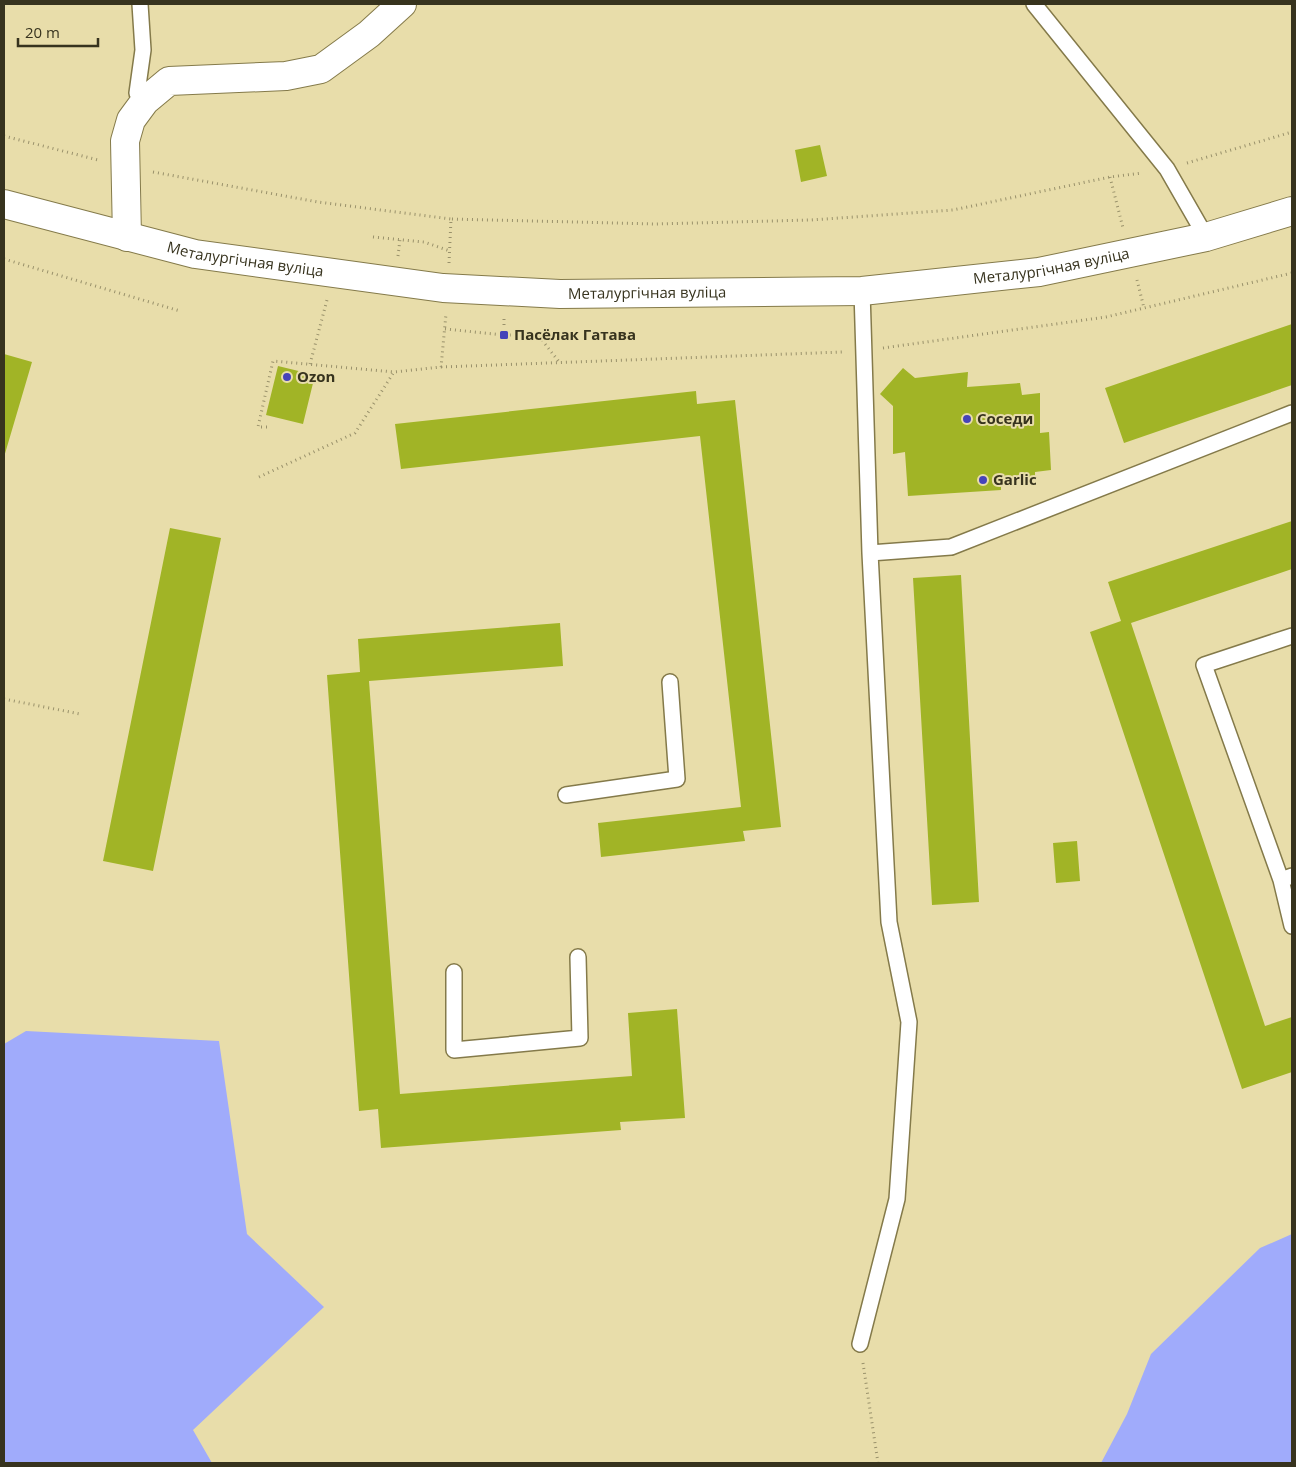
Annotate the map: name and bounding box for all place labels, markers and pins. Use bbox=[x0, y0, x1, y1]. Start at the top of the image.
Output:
place label: Пасёлак Гатава bbox=[514, 324, 636, 344]
marker: Пасёлак Гатава bbox=[498, 329, 510, 341]
place label: Ozon bbox=[297, 366, 335, 386]
marker: Ozon bbox=[281, 371, 293, 383]
place label: Соседи bbox=[977, 408, 1033, 428]
marker: Соседи bbox=[961, 413, 973, 425]
place label: Garlic bbox=[993, 469, 1037, 489]
marker: Garlic bbox=[977, 474, 989, 486]

